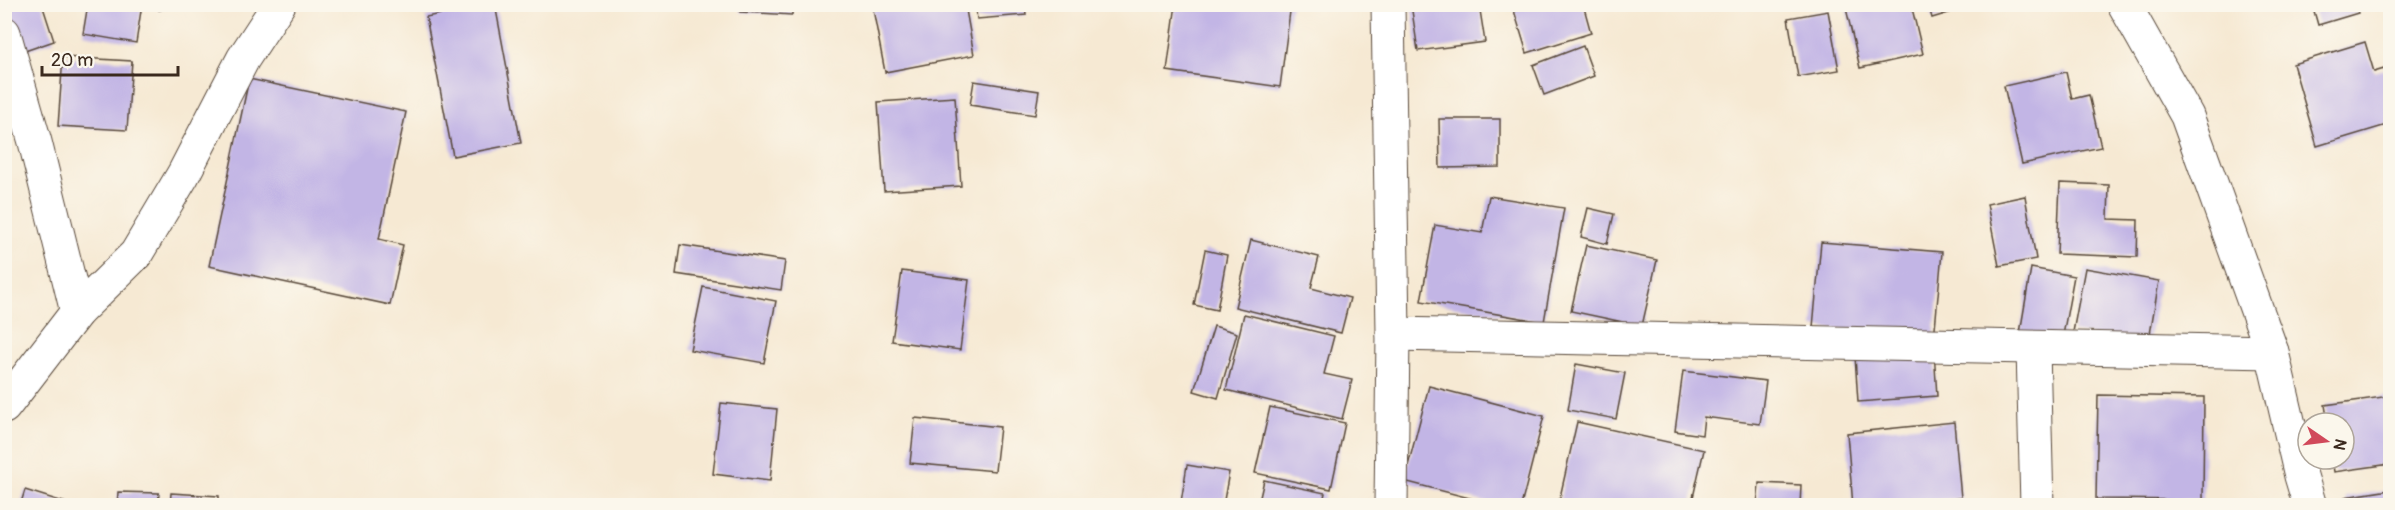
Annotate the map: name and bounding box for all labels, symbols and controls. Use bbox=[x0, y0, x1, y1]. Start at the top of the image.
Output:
scale bar bbox=[42, 39, 178, 77]
text: 20 m bbox=[51, 49, 93, 72]
north arrow bbox=[2296, 411, 2356, 471]
text: N bbox=[2329, 437, 2351, 452]

